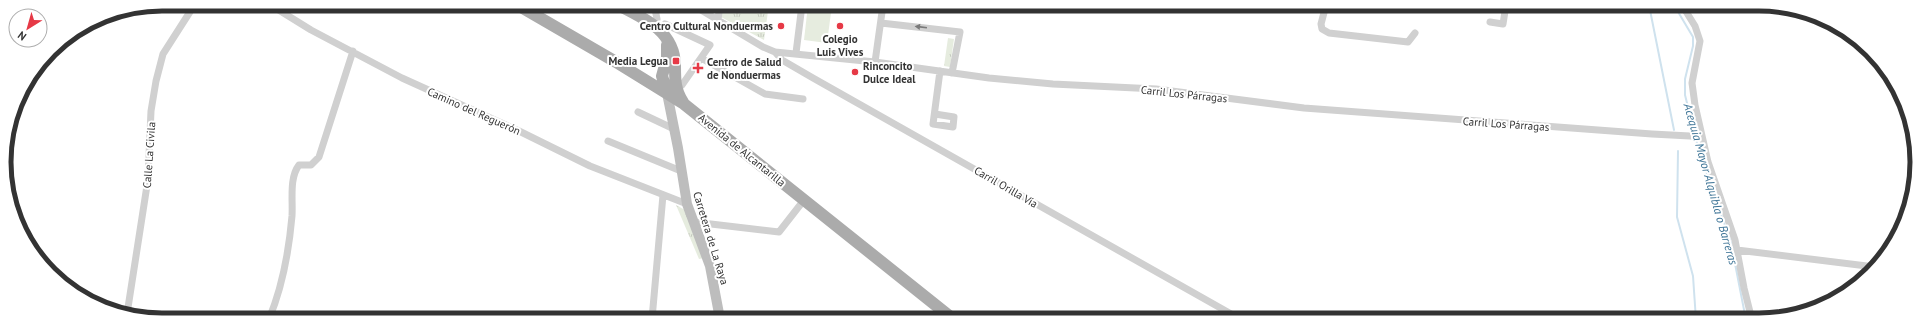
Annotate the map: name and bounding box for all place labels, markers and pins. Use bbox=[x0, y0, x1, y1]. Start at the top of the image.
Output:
place label: Centro Cultural Nonduermas bbox=[640, 19, 773, 33]
marker: Centro Cultural Nonduermas bbox=[776, 21, 786, 31]
marker: Colegio Luis Vives bbox=[835, 21, 845, 31]
place label: Colegio Luis Vives bbox=[817, 32, 864, 59]
place label: Media Legua bbox=[608, 54, 668, 68]
place label: Centro de Salud de Nonduermas bbox=[707, 55, 781, 82]
marker: Media Legua bbox=[671, 56, 681, 66]
place label: Rinconcito Dulce Ideal bbox=[863, 59, 916, 86]
marker: Centro de Salud de Nonduermas bbox=[692, 62, 704, 74]
marker: Rinconcito Dulce Ideal bbox=[850, 67, 860, 77]

